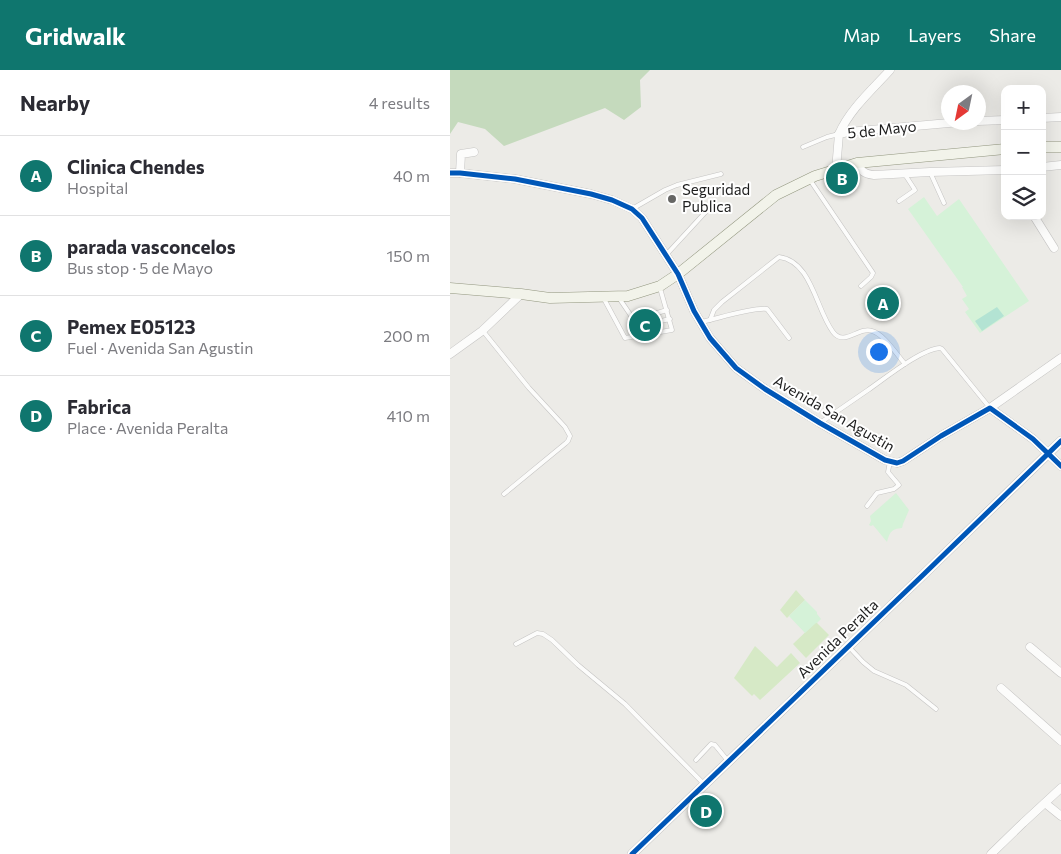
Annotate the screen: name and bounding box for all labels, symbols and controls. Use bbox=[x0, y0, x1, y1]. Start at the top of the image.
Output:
text: Gridwalk bbox=[25, 21, 126, 50]
text: Map bbox=[843, 24, 880, 46]
text: Layers bbox=[908, 24, 961, 46]
text: Share bbox=[989, 24, 1036, 46]
north arrow bbox=[941, 85, 986, 130]
map controls bbox=[1001, 85, 1046, 220]
button: + bbox=[1001, 85, 1046, 130]
text: Nearby bbox=[20, 90, 90, 115]
text: 4 results bbox=[369, 93, 430, 112]
street label: 5 de Mayo bbox=[846, 116, 917, 142]
button: − bbox=[1001, 130, 1046, 175]
text: Clinica Chendes bbox=[67, 155, 205, 178]
pin: B bbox=[826, 159, 858, 197]
text: A bbox=[30, 166, 42, 185]
text: 40 m bbox=[393, 166, 430, 185]
button: layers bbox=[1001, 175, 1046, 220]
text: Hospital bbox=[67, 178, 128, 197]
place label: Seguridad Publica bbox=[682, 180, 750, 215]
marker: Seguridad Publica bbox=[666, 193, 678, 205]
text: parada vasconcelos bbox=[67, 235, 236, 258]
text: B bbox=[31, 246, 41, 265]
text: 150 m bbox=[387, 246, 430, 265]
text: Bus stop · 5 de Mayo bbox=[67, 258, 213, 277]
pin: A bbox=[867, 284, 899, 322]
pin: C bbox=[629, 306, 661, 344]
text: Pemex E05123 bbox=[67, 315, 196, 338]
text: C bbox=[31, 326, 41, 345]
text: 200 m bbox=[383, 326, 430, 345]
text: Fuel · Avenida San Agustin bbox=[67, 338, 253, 357]
your location bbox=[866, 339, 892, 365]
street label: Avenida San Agustin bbox=[771, 371, 898, 455]
text: Fabrica bbox=[67, 395, 131, 418]
text: D bbox=[30, 406, 42, 425]
text: 410 m bbox=[387, 406, 430, 425]
text: Place · Avenida Peralta bbox=[67, 418, 228, 437]
street label: Avenida Peralta bbox=[793, 595, 882, 681]
pin: D bbox=[690, 792, 722, 830]

